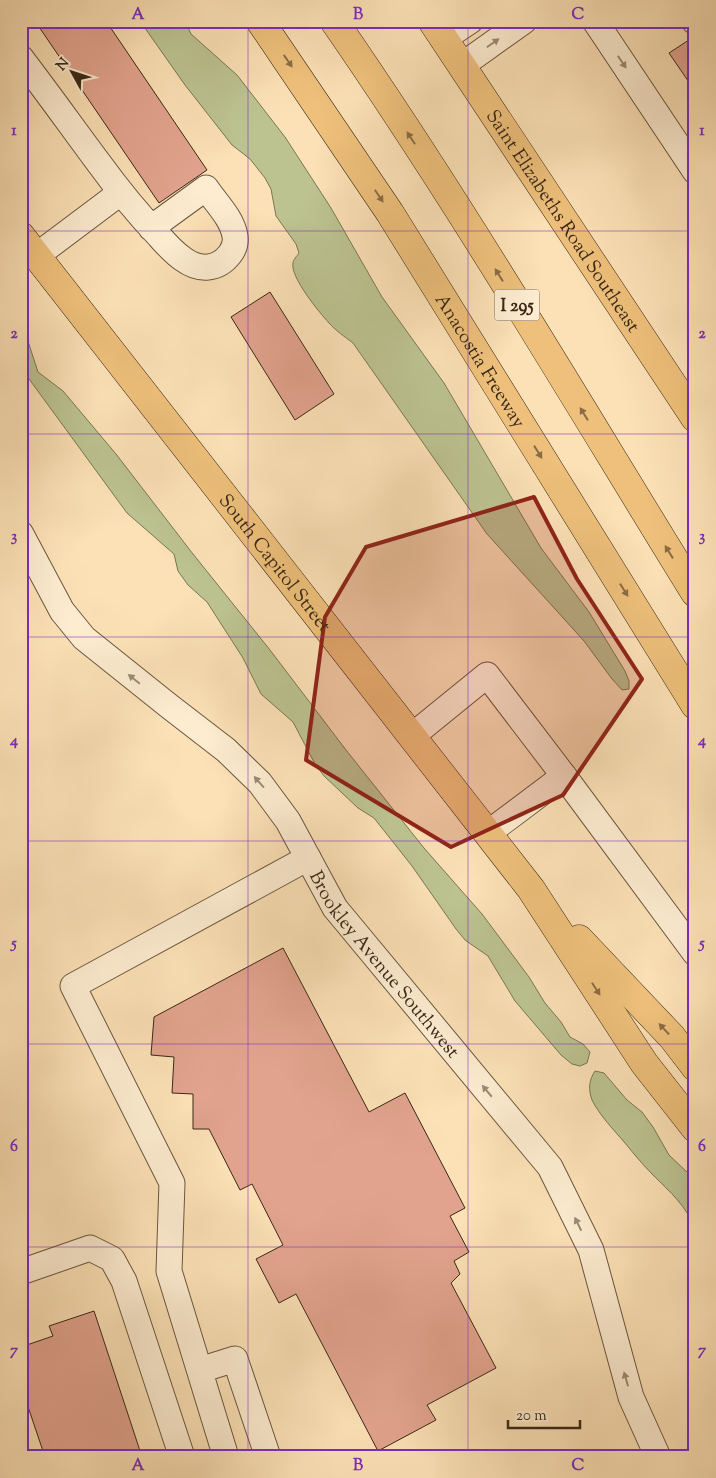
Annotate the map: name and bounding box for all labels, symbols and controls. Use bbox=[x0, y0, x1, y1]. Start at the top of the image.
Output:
text: A bbox=[132, 4, 145, 27]
text: B bbox=[353, 4, 363, 27]
text: C bbox=[572, 4, 585, 27]
one-way arrow bbox=[486, 38, 500, 48]
north arrow bbox=[48, 48, 98, 98]
text: N bbox=[52, 54, 75, 76]
one-way arrow bbox=[283, 54, 293, 68]
one-way arrow bbox=[617, 55, 627, 69]
street label: Saint Elizabeths Road Southeast bbox=[478, 105, 646, 339]
text: 1 bbox=[11, 120, 17, 143]
text: 1 bbox=[699, 120, 705, 143]
one-way arrow bbox=[407, 132, 416, 145]
one-way arrow bbox=[374, 189, 383, 203]
one-way arrow bbox=[494, 269, 503, 282]
street label: Anacostia Freeway bbox=[427, 289, 531, 434]
road number: I 295 bbox=[494, 290, 540, 320]
text: 2 bbox=[10, 323, 18, 346]
text: 2 bbox=[698, 323, 706, 346]
one-way arrow bbox=[580, 407, 589, 420]
one-way arrow bbox=[534, 445, 543, 459]
street label: South Capitol Street bbox=[211, 489, 337, 639]
text: 3 bbox=[11, 526, 18, 549]
text: 3 bbox=[699, 526, 706, 549]
one-way arrow bbox=[665, 545, 674, 558]
one-way arrow bbox=[619, 584, 629, 597]
one-way arrow bbox=[128, 673, 141, 684]
text: 4 bbox=[9, 730, 18, 753]
text: 4 bbox=[697, 730, 706, 753]
one-way arrow bbox=[253, 777, 265, 789]
street label: Brookley Avenue Southwest bbox=[301, 866, 465, 1065]
text: 5 bbox=[9, 933, 17, 956]
text: 5 bbox=[697, 933, 705, 956]
one-way arrow bbox=[591, 982, 601, 995]
one-way arrow bbox=[658, 1024, 670, 1036]
one-way arrow bbox=[482, 1085, 493, 1098]
text: 6 bbox=[10, 1136, 18, 1159]
text: 6 bbox=[698, 1136, 706, 1159]
one-way arrow bbox=[574, 1217, 583, 1232]
text: 7 bbox=[10, 1340, 19, 1363]
text: 7 bbox=[698, 1340, 707, 1363]
one-way arrow bbox=[622, 1372, 630, 1387]
scale bar bbox=[508, 1398, 581, 1430]
text: 20 m bbox=[516, 1406, 547, 1427]
text: A bbox=[132, 1455, 145, 1478]
text: B bbox=[353, 1455, 363, 1478]
text: C bbox=[572, 1455, 585, 1478]

